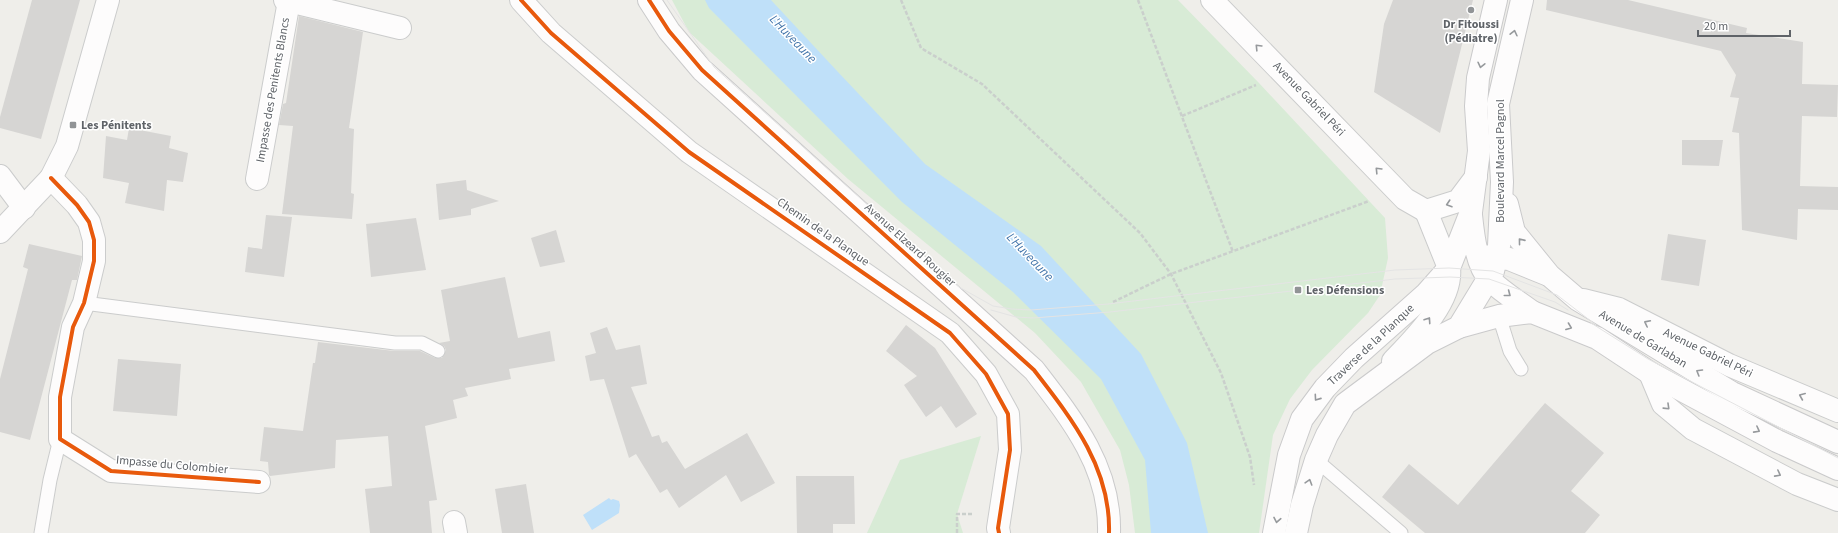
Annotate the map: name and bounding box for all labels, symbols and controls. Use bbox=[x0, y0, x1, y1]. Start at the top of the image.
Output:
marker: Dr Fitoussi (Pédiatre) bbox=[1466, 5, 1476, 15]
water label: L'Huveaune bbox=[765, 11, 821, 67]
scale bar bbox=[1698, 12, 1790, 38]
street label: Impasse des Penitents Blancs bbox=[252, 16, 294, 164]
place label: Dr Fitoussi (Pédiatre) bbox=[1443, 16, 1499, 47]
text: 20 m bbox=[1704, 18, 1728, 35]
one-way arrow bbox=[1510, 30, 1518, 36]
one-way arrow bbox=[1255, 44, 1263, 52]
street label: Avenue Gabriel Péri bbox=[1269, 58, 1349, 140]
one-way arrow bbox=[1477, 61, 1486, 68]
street label: Boulevard Marcel Pagnol bbox=[1492, 99, 1509, 223]
place label: Les Pénitents bbox=[81, 117, 152, 134]
marker: Les Pénitents bbox=[68, 120, 78, 130]
one-way arrow bbox=[1375, 167, 1383, 175]
street label: Chemin de la Planque bbox=[773, 194, 873, 270]
street label: Avenue Elzeard Rougier bbox=[861, 199, 960, 291]
one-way arrow bbox=[1445, 199, 1452, 208]
water label: L'Huveaune bbox=[1002, 229, 1058, 285]
one-way arrow bbox=[1519, 239, 1526, 246]
place label: Les Défensions bbox=[1306, 282, 1384, 299]
marker: Les Défensions bbox=[1293, 285, 1303, 295]
one-way arrow bbox=[1504, 289, 1511, 296]
street label: Traverse de la Planque bbox=[1324, 300, 1418, 390]
street label: Avenue de Garlaban bbox=[1596, 306, 1690, 372]
one-way arrow bbox=[1423, 318, 1430, 325]
one-way arrow bbox=[1643, 320, 1651, 328]
one-way arrow bbox=[1565, 322, 1572, 330]
street label: Avenue Gabriel Péri bbox=[1660, 324, 1756, 382]
one-way arrow bbox=[1696, 370, 1703, 377]
one-way arrow bbox=[1799, 393, 1807, 401]
one-way arrow bbox=[1315, 394, 1322, 401]
one-way arrow bbox=[1662, 402, 1670, 410]
one-way arrow bbox=[1753, 425, 1760, 433]
street label: Impasse du Colombier bbox=[115, 452, 229, 478]
one-way arrow bbox=[1774, 469, 1781, 477]
one-way arrow bbox=[1304, 478, 1313, 485]
one-way arrow bbox=[1273, 517, 1281, 523]

